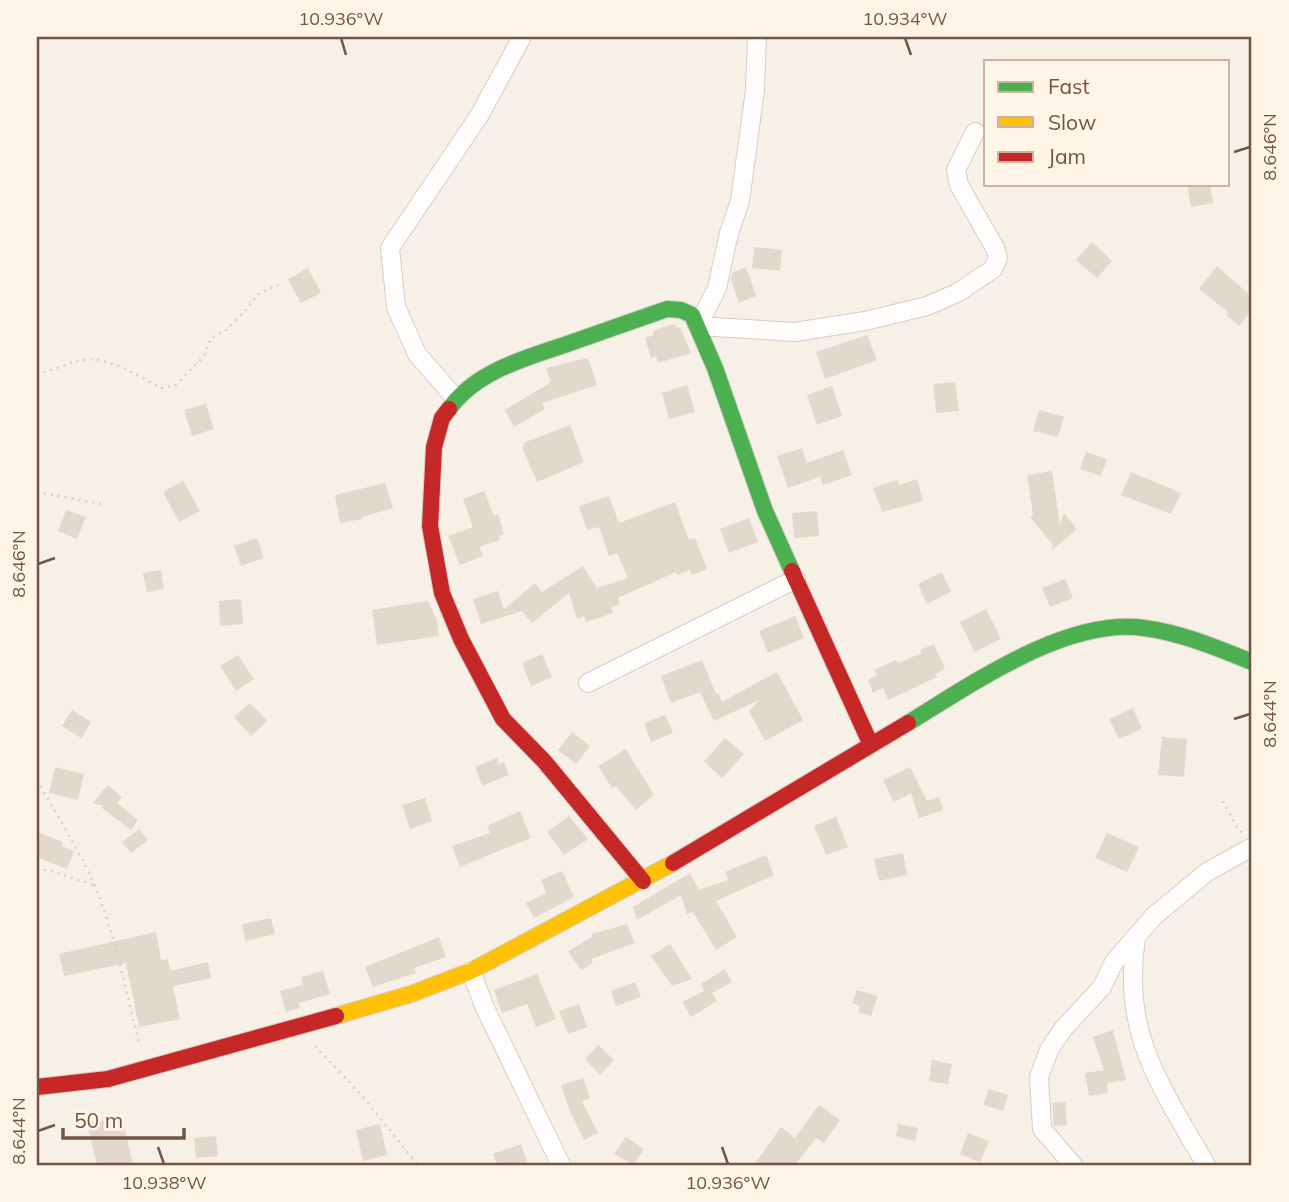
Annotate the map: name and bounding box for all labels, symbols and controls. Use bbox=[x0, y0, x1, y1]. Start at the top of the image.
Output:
text: 10.936°W bbox=[298, 7, 384, 30]
text: 10.934°W bbox=[862, 7, 948, 30]
legend bbox=[984, 60, 1230, 186]
text: Fast bbox=[1048, 73, 1090, 99]
text: Slow bbox=[1048, 109, 1096, 135]
text: 8.646°N bbox=[1258, 113, 1281, 181]
text: Jam bbox=[1048, 143, 1086, 169]
text: 8.646°N bbox=[7, 530, 30, 598]
text: 8.644°N bbox=[1258, 680, 1281, 748]
text: 8.644°N bbox=[7, 1097, 30, 1165]
scale bar bbox=[63, 1097, 184, 1141]
text: 50 m bbox=[74, 1107, 123, 1133]
text: 10.938°W bbox=[121, 1171, 207, 1194]
text: 10.936°W bbox=[685, 1171, 771, 1194]

